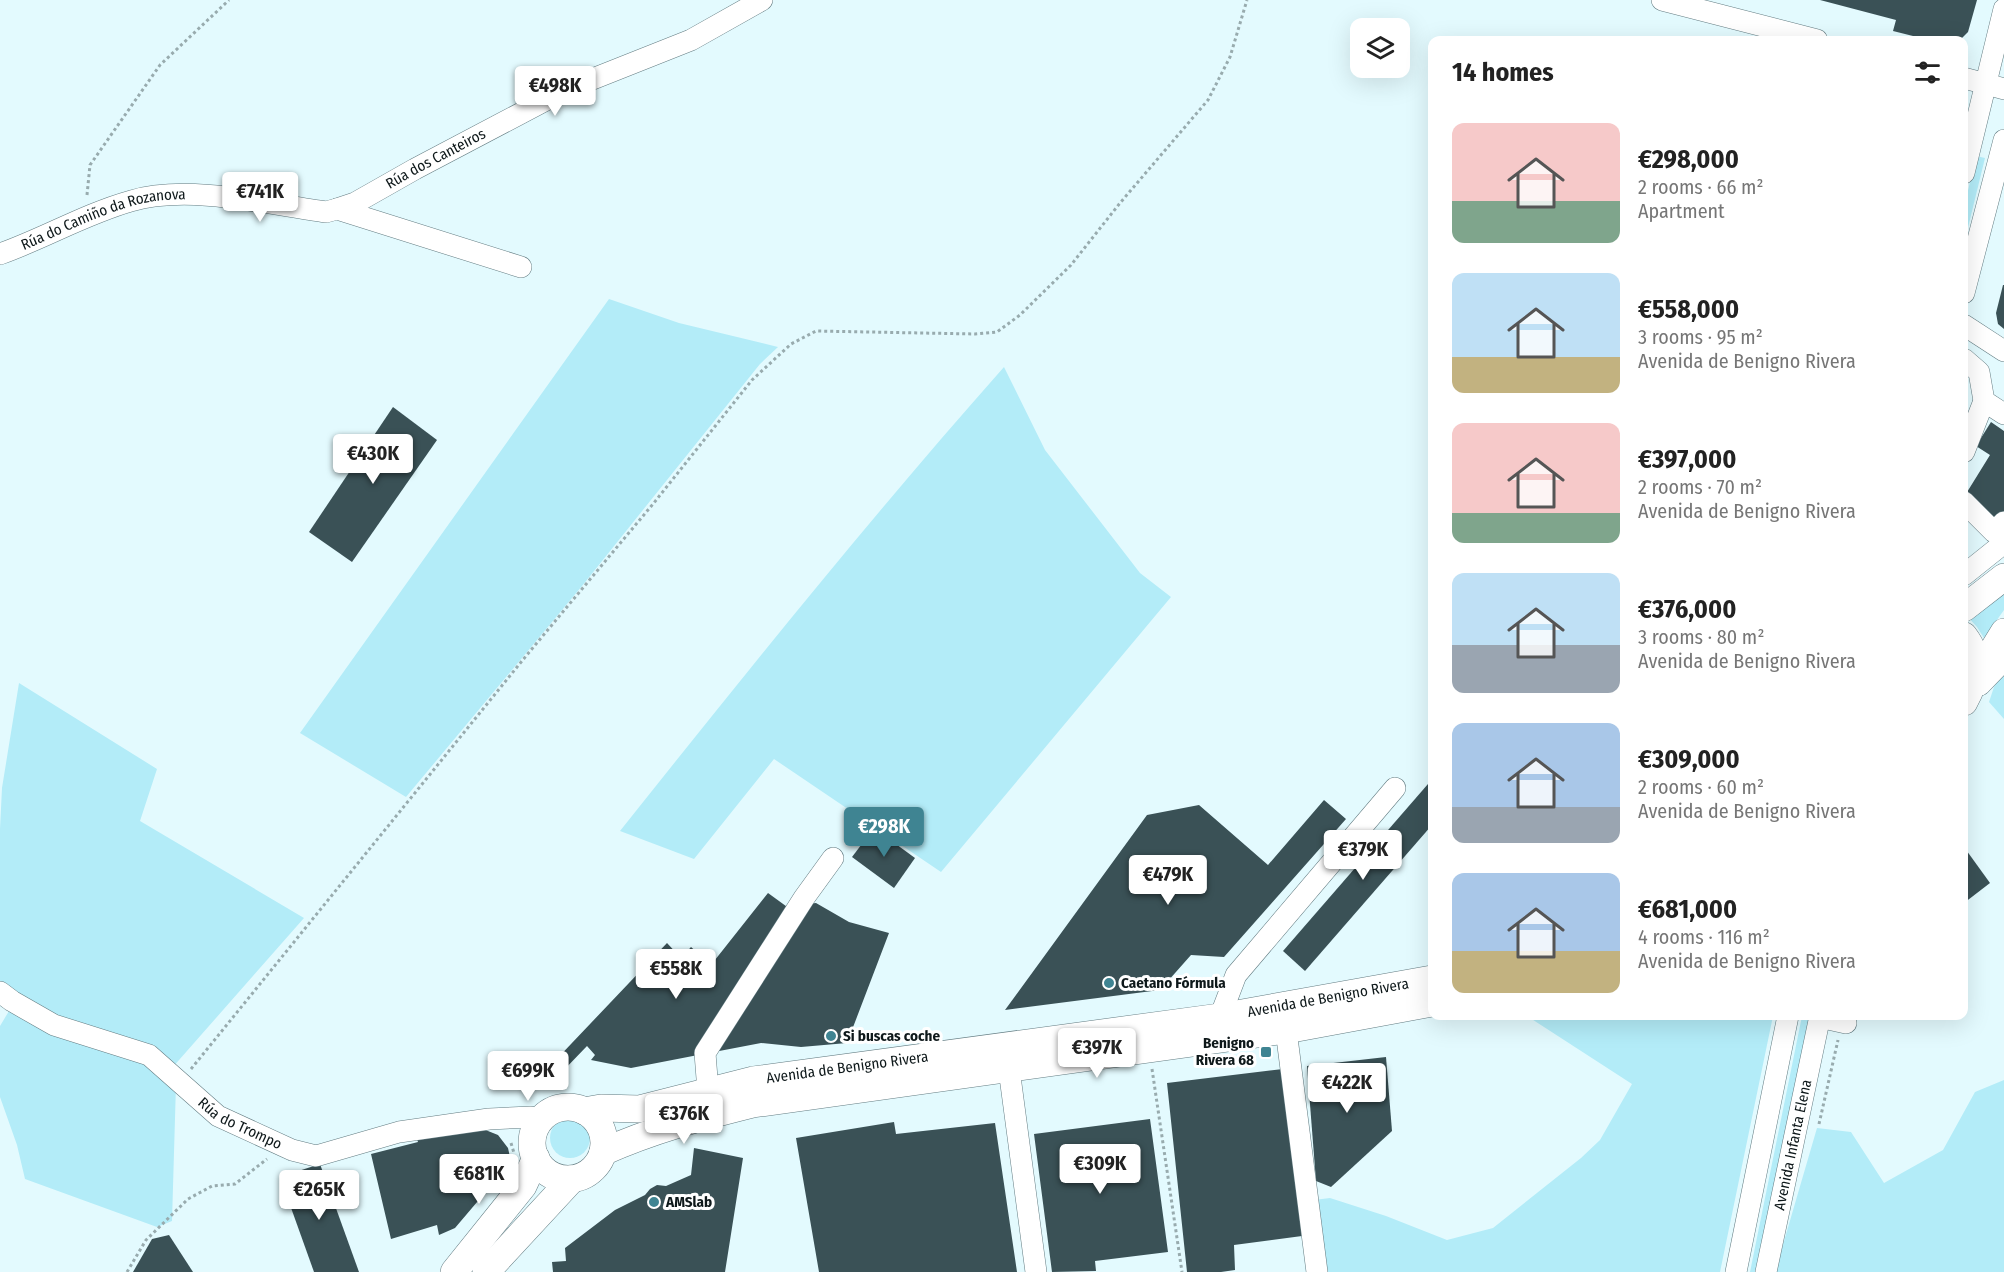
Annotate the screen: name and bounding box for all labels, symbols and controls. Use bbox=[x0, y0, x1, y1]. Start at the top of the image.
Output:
map controls bbox=[1350, 18, 1410, 78]
button: layers bbox=[1350, 18, 1410, 78]
icon: filters bbox=[1911, 56, 1944, 89]
text: 14 homes bbox=[1452, 57, 1554, 88]
pin: €498K bbox=[513, 66, 597, 117]
text: €498K bbox=[529, 73, 581, 97]
street label: Rúa dos Canteiros bbox=[383, 125, 489, 193]
text: €298,000 bbox=[1638, 144, 1739, 175]
icon: home bbox=[1500, 147, 1572, 219]
pin: €741K bbox=[218, 172, 302, 223]
text: 2 rooms · 66 m² bbox=[1638, 175, 1764, 199]
text: €741K bbox=[236, 179, 284, 203]
street label: Rúa do Camiño da Rozanova bbox=[18, 185, 186, 254]
text: Apartment bbox=[1638, 199, 1725, 223]
text: €558,000 bbox=[1638, 294, 1739, 325]
icon: home bbox=[1500, 297, 1572, 369]
text: 3 rooms · 95 m² bbox=[1638, 325, 1763, 349]
text: Avenida de Benigno Rivera bbox=[1638, 349, 1856, 373]
pin: €430K bbox=[331, 434, 415, 485]
text: €430K bbox=[347, 441, 399, 465]
text: €397,000 bbox=[1638, 444, 1736, 475]
icon: home bbox=[1500, 447, 1572, 519]
text: 2 rooms · 70 m² bbox=[1638, 475, 1762, 499]
text: Avenida de Benigno Rivera bbox=[1638, 499, 1856, 523]
text: €376,000 bbox=[1638, 594, 1736, 625]
icon: home bbox=[1500, 597, 1572, 669]
text: 3 rooms · 80 m² bbox=[1638, 625, 1764, 649]
text: Avenida de Benigno Rivera bbox=[1638, 649, 1856, 673]
text: €309,000 bbox=[1638, 744, 1740, 775]
icon: home bbox=[1500, 747, 1572, 819]
text: 2 rooms · 60 m² bbox=[1638, 775, 1764, 799]
text: Avenida de Benigno Rivera bbox=[1638, 799, 1856, 823]
pin: €298K bbox=[842, 807, 926, 858]
text: €298K bbox=[858, 814, 910, 838]
pin: €379K bbox=[1321, 830, 1405, 881]
text: €379K bbox=[1338, 837, 1388, 861]
pin: €479K bbox=[1126, 855, 1210, 906]
text: €479K bbox=[1143, 862, 1193, 886]
text: €681,000 bbox=[1638, 894, 1737, 925]
icon: home bbox=[1500, 897, 1572, 969]
text: 4 rooms · 116 m² bbox=[1638, 925, 1770, 949]
pin: €558K bbox=[634, 949, 718, 1000]
text: Avenida de Benigno Rivera bbox=[1638, 949, 1856, 973]
text: €558K bbox=[650, 956, 702, 980]
place label: Caetano Fórmula bbox=[1121, 974, 1226, 992]
street label: Avenida de Benigno Rivera bbox=[1246, 974, 1410, 1021]
marker: Caetano Fórmula bbox=[1102, 976, 1116, 990]
place label: Si buscas coche bbox=[843, 1027, 940, 1045]
pin: €397K bbox=[1055, 1028, 1139, 1079]
marker: Si buscas coche bbox=[824, 1029, 838, 1043]
place label: Benigno Rivera 68 bbox=[1196, 1034, 1254, 1069]
text: €397K bbox=[1072, 1035, 1122, 1059]
marker: Benigno Rivera 68 bbox=[1259, 1045, 1273, 1059]
street label: Avenida de Benigno Rivera bbox=[765, 1047, 929, 1087]
pin: €699K bbox=[486, 1051, 570, 1102]
text: €699K bbox=[502, 1058, 554, 1082]
pin: €422K bbox=[1305, 1063, 1389, 1114]
text: €422K bbox=[1322, 1070, 1372, 1094]
street label: Avenida Infanta Elena bbox=[1770, 1078, 1815, 1212]
street label: Rúa do Trompo bbox=[194, 1094, 285, 1153]
pin: €376K bbox=[642, 1094, 726, 1145]
text: €376K bbox=[659, 1101, 709, 1125]
pin: €309K bbox=[1058, 1144, 1142, 1195]
text: €309K bbox=[1074, 1151, 1126, 1175]
pin: €681K bbox=[437, 1154, 521, 1205]
text: €681K bbox=[454, 1161, 504, 1185]
pin: €265K bbox=[277, 1170, 361, 1221]
text: €265K bbox=[293, 1177, 345, 1201]
place label: AMSlab bbox=[665, 1193, 712, 1211]
marker: AMSlab bbox=[647, 1195, 661, 1209]

